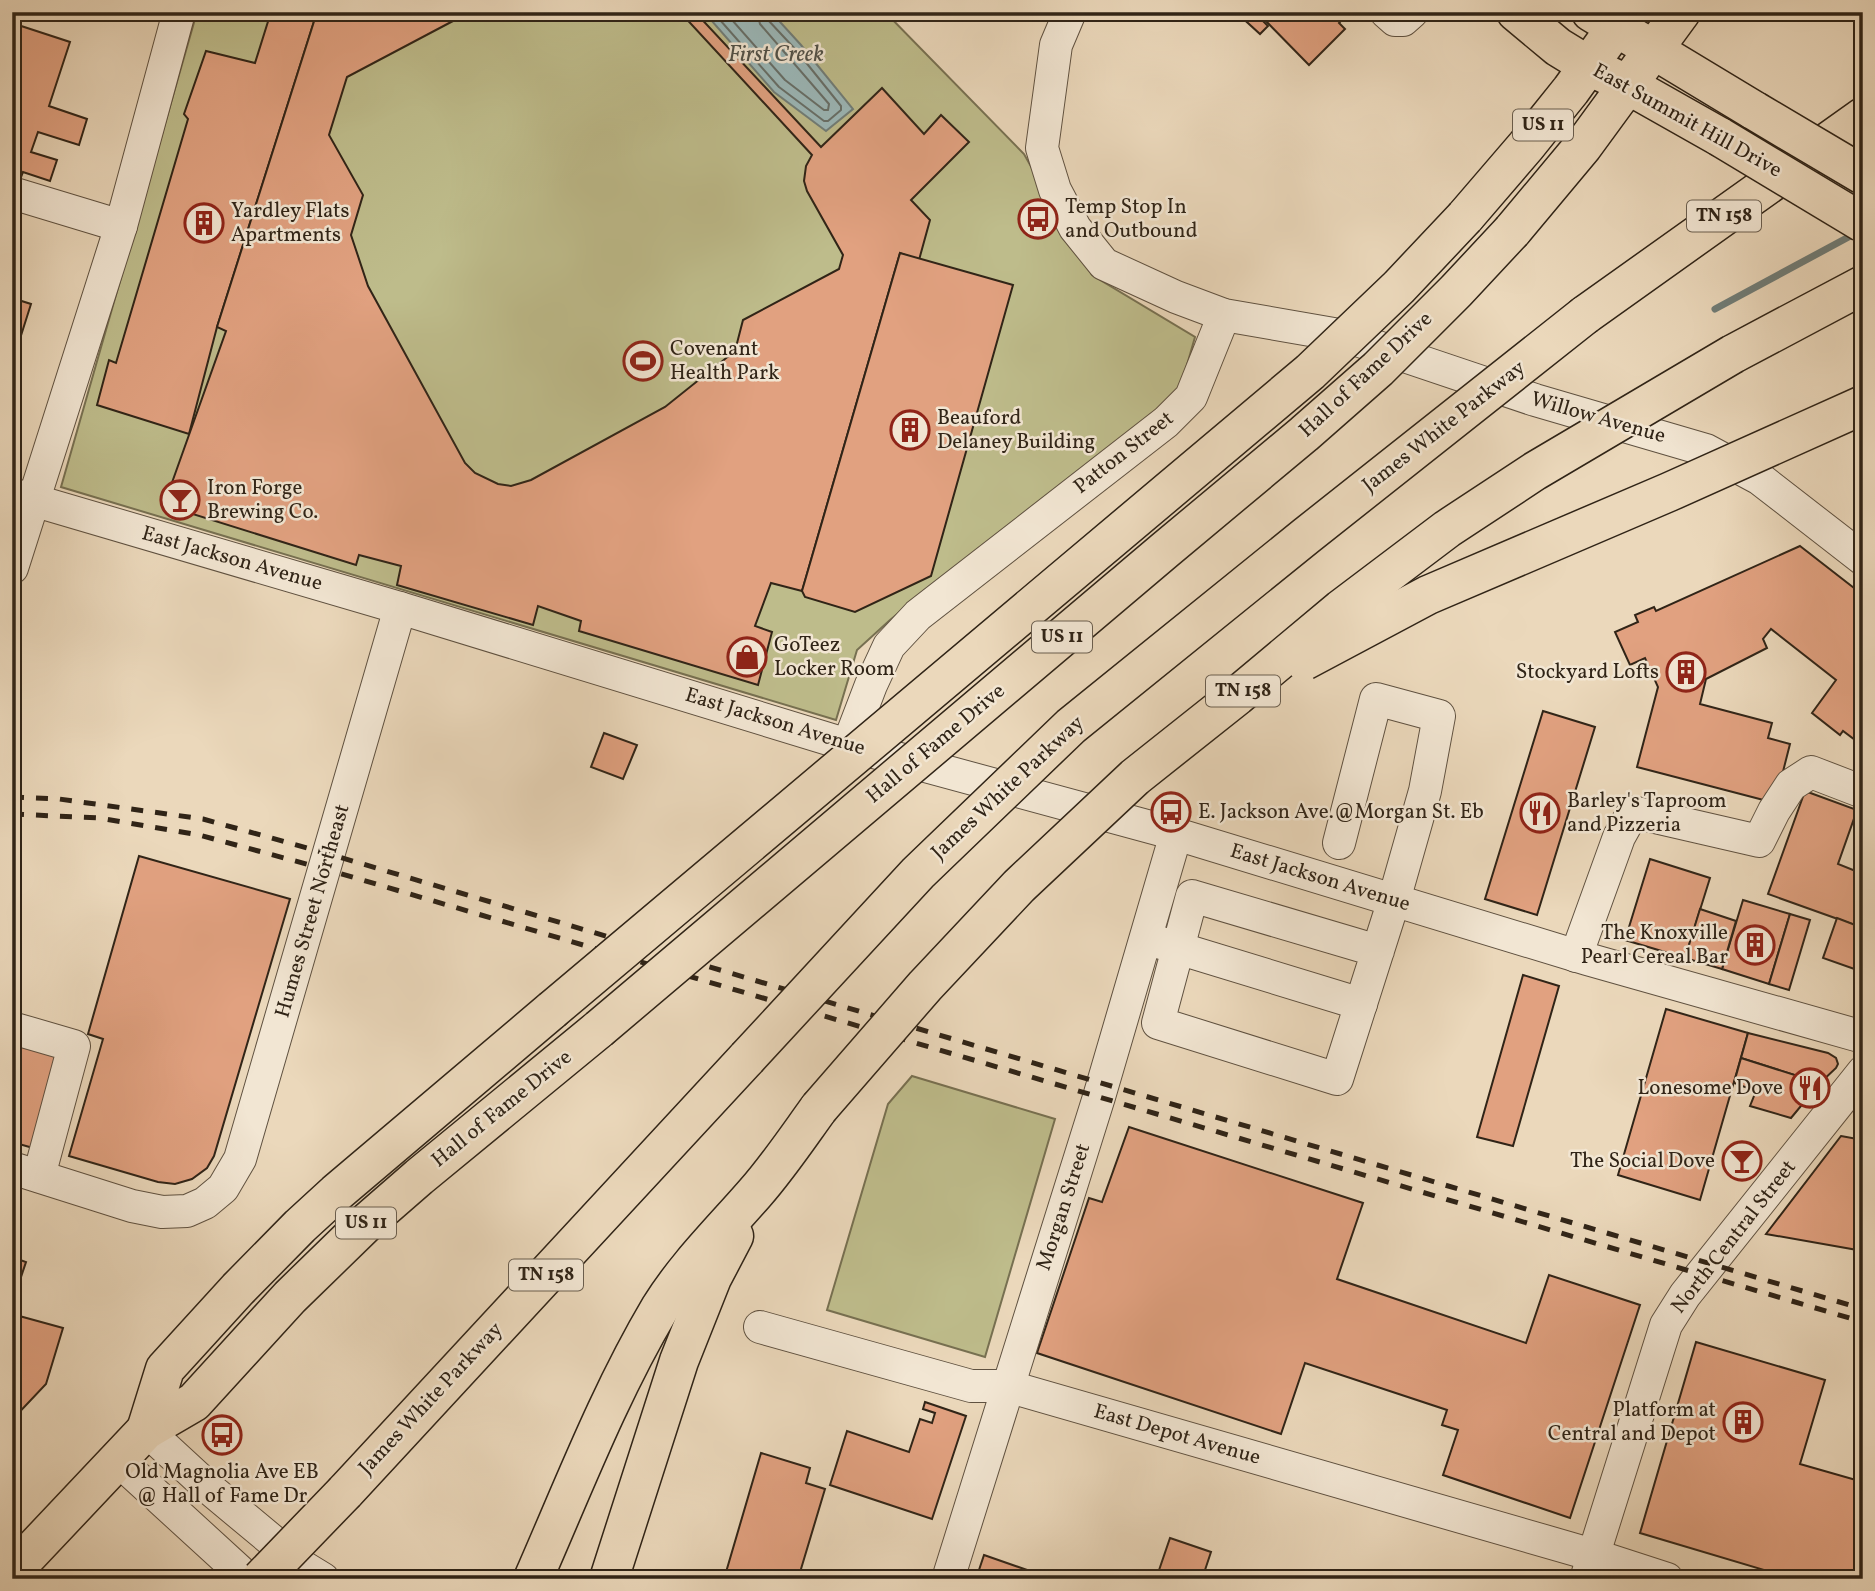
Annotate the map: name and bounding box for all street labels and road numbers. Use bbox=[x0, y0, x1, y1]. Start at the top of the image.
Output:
street label: East Summit Hill Drive bbox=[1587, 57, 1787, 185]
road number: US 11 bbox=[1513, 110, 1573, 140]
road number: TN 158 bbox=[1687, 200, 1761, 232]
street label: Hall of Fame Drive bbox=[1293, 305, 1439, 445]
street label: James White Parkway bbox=[1356, 354, 1532, 500]
street label: Willow Avenue bbox=[1527, 385, 1669, 451]
street label: Patton Street bbox=[1068, 405, 1180, 501]
street label: East Jackson Avenue bbox=[138, 519, 326, 599]
road number: US 11 bbox=[1032, 622, 1092, 652]
road number: TN 158 bbox=[1206, 676, 1280, 706]
street label: Hall of Fame Drive bbox=[860, 677, 1012, 811]
street label: East Jackson Avenue bbox=[681, 681, 869, 763]
street label: James White Parkway bbox=[925, 709, 1091, 867]
street label: Humes Street Northeast bbox=[269, 801, 357, 1021]
street label: East Jackson Avenue bbox=[1226, 837, 1414, 919]
street label: Hall of Fame Drive bbox=[426, 1043, 578, 1175]
street label: Morgan Street bbox=[1030, 1140, 1098, 1274]
street label: North Central Street bbox=[1665, 1154, 1803, 1320]
road number: US 11 bbox=[336, 1208, 396, 1238]
road number: TN 158 bbox=[509, 1260, 583, 1290]
street label: James White Parkway bbox=[352, 1316, 510, 1482]
street label: East Depot Avenue bbox=[1090, 1397, 1264, 1473]

